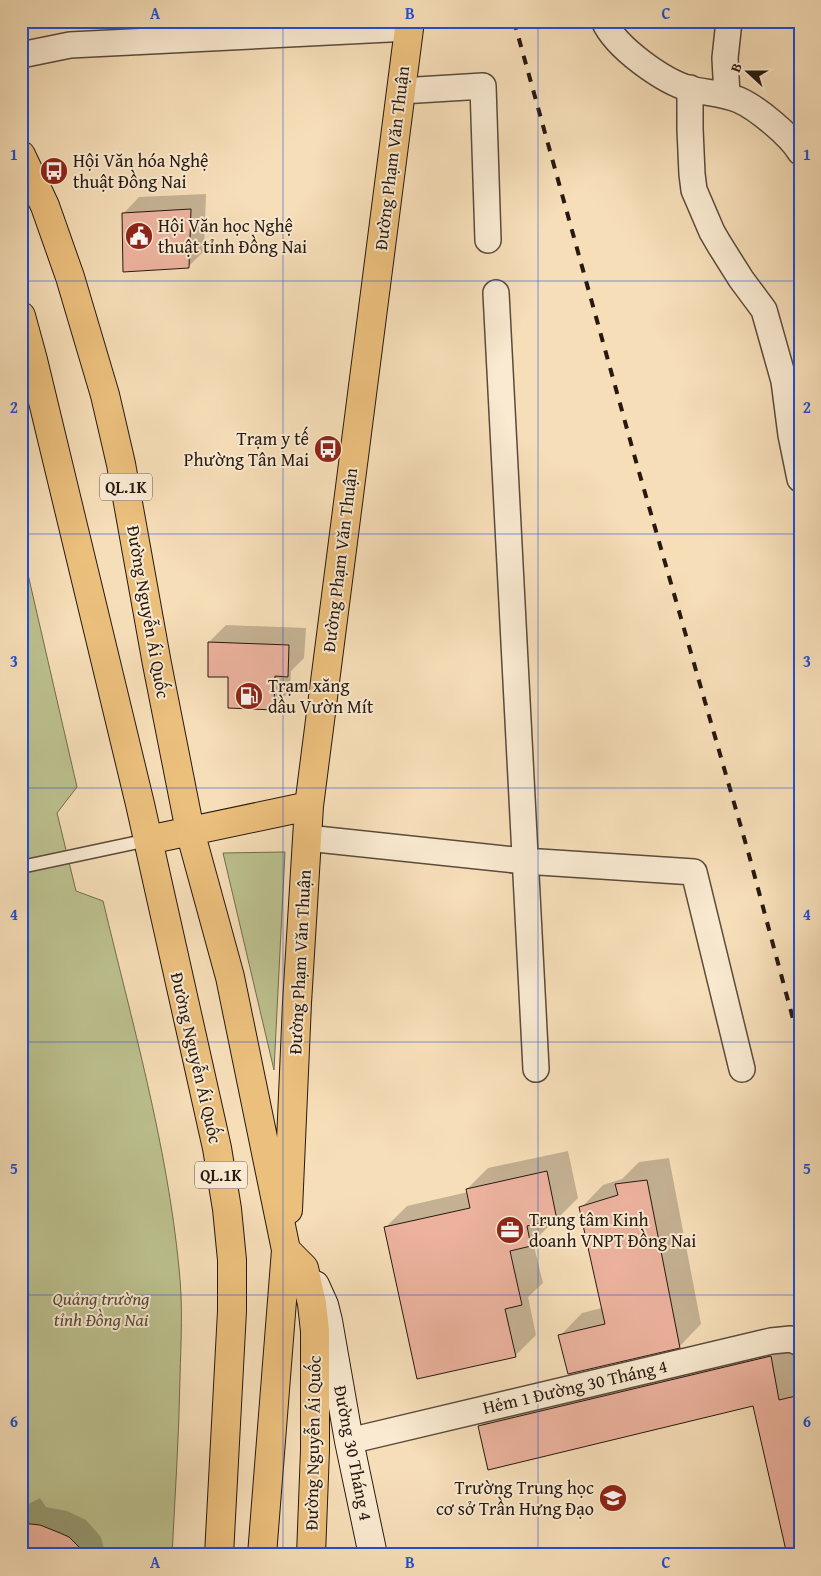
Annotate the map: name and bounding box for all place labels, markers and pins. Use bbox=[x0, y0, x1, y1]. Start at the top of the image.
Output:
place label: Hội Văn hóa Nghệ thuật Đồng Nai bbox=[73, 147, 209, 195]
bus stop icon: Hội Văn hóa Nghệ thuật Đồng Nai bbox=[39, 156, 69, 186]
place label: Hội Văn học Nghệ thuật tỉnh Đồng Nai bbox=[158, 212, 307, 260]
public building icon: Hội Văn học Nghệ thuật tỉnh Đồng Nai bbox=[124, 221, 154, 251]
place label: Trạm y tế Phường Tân Mai bbox=[184, 425, 309, 473]
bus stop icon: Trạm y tế Phường Tân Mai bbox=[313, 434, 343, 464]
place label: Trạm xăng dầu Vườn Mít bbox=[268, 672, 374, 720]
fuel station icon: Trạm xăng dầu Vườn Mít bbox=[234, 681, 264, 711]
place label: Trung tâm Kinh doanh VNPT Đồng Nai bbox=[529, 1206, 696, 1254]
office icon: Trung tâm Kinh doanh VNPT Đồng Nai bbox=[495, 1215, 525, 1245]
place label: Trường Trung học cơ sở Trần Hưng Đạo bbox=[436, 1474, 594, 1522]
school or university icon: Trường Trung học cơ sở Trần Hưng Đạo bbox=[598, 1483, 628, 1513]

